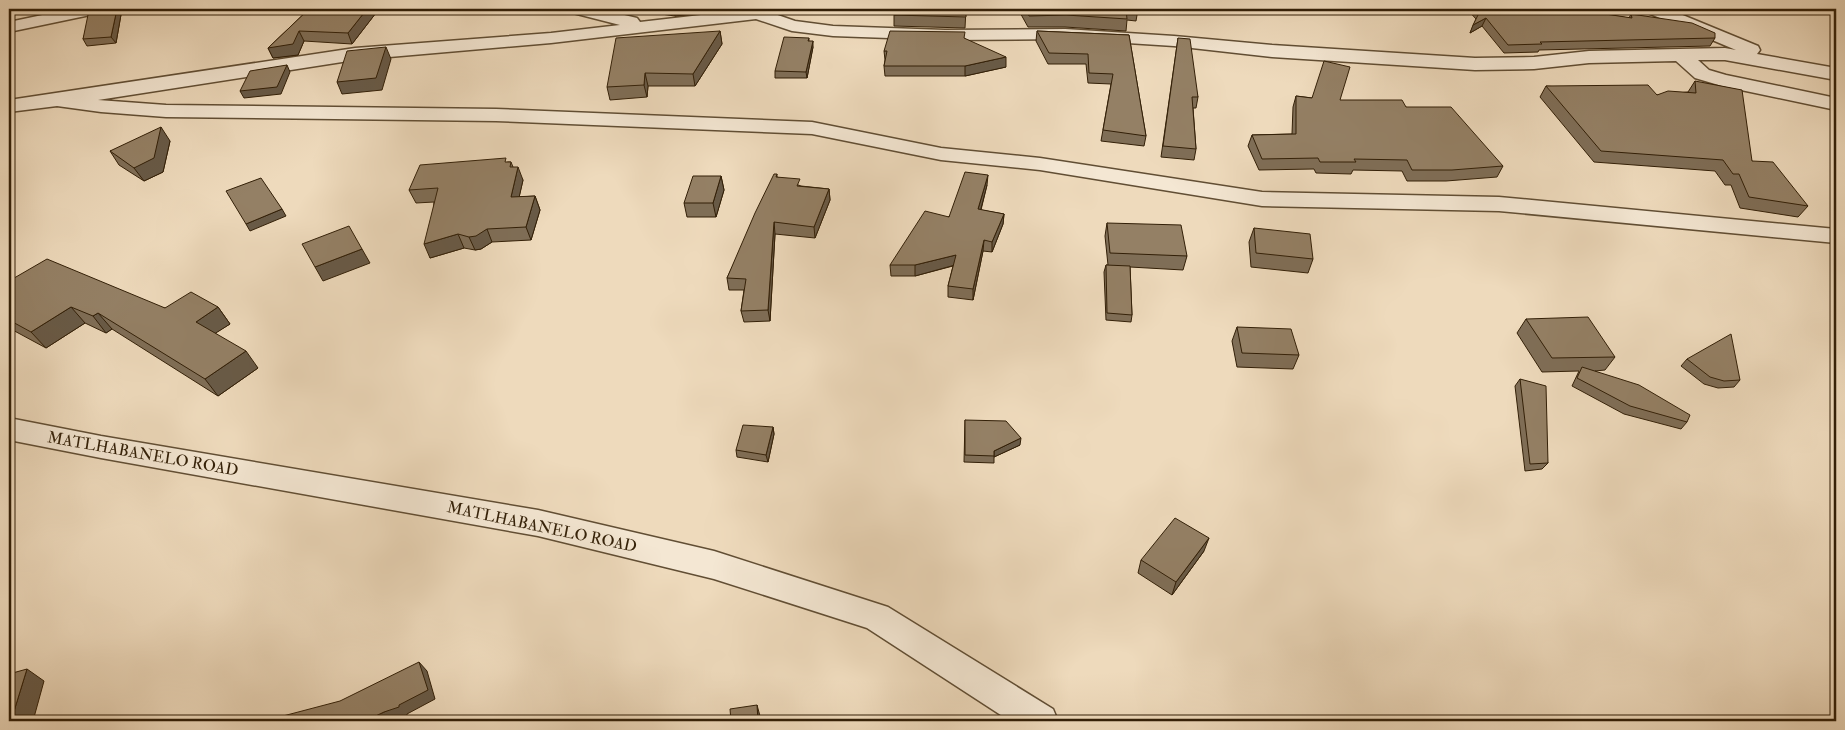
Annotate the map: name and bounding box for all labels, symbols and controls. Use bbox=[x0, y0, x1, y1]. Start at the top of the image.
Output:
street label: MATLHABANELO ROAD bbox=[46, 427, 240, 481]
street label: MATLHABANELO ROAD bbox=[445, 497, 639, 557]

